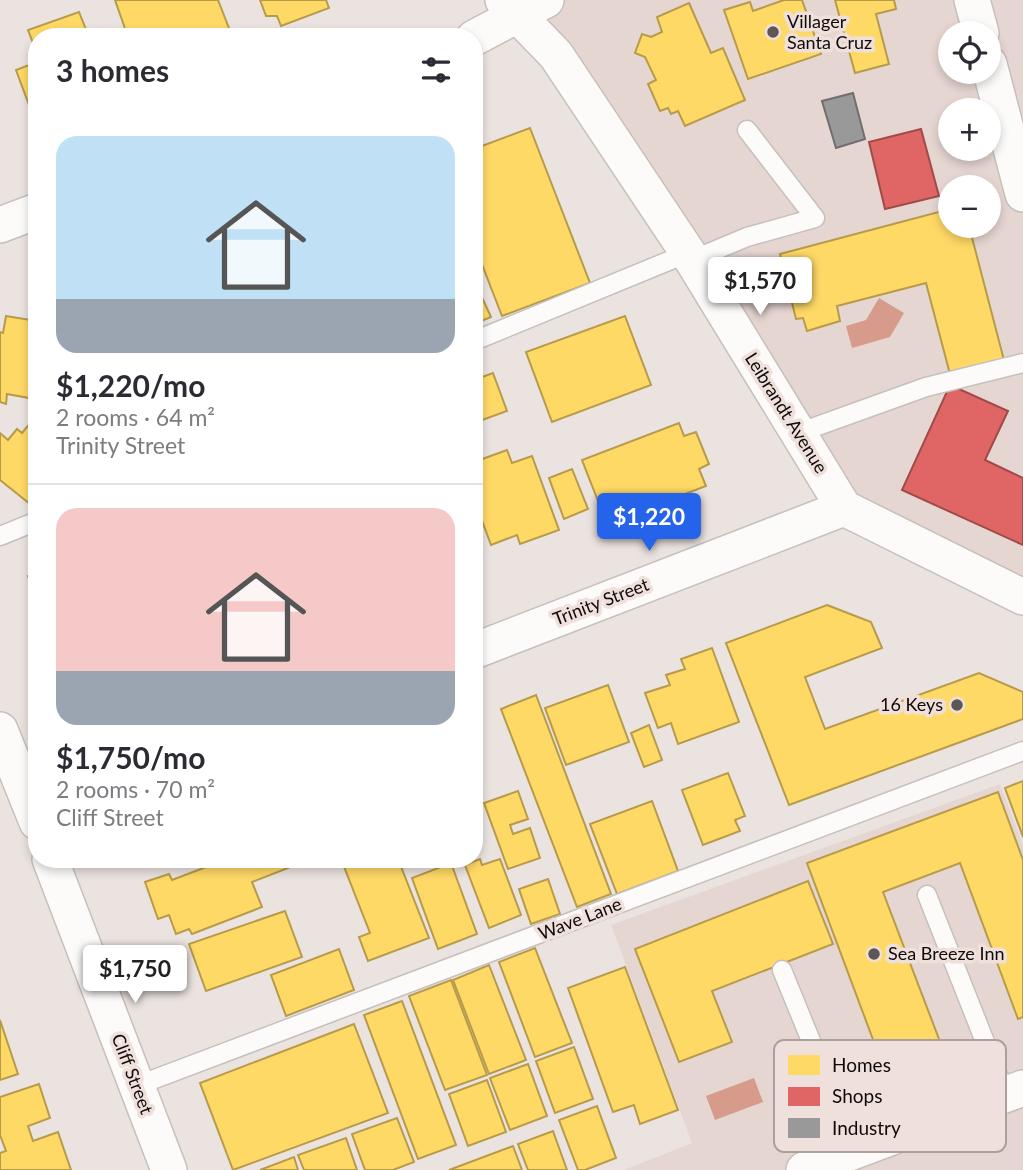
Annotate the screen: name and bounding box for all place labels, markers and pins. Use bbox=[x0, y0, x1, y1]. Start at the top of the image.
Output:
place label: Villager Santa Cruz bbox=[787, 10, 872, 53]
marker: Villager Santa Cruz bbox=[765, 24, 781, 40]
pin: $1,570 bbox=[703, 258, 817, 317]
pin: $1,220 bbox=[592, 494, 706, 553]
place label: 16 Keys bbox=[880, 693, 943, 715]
marker: 16 Keys bbox=[949, 697, 965, 713]
place label: Sea Breeze Inn bbox=[888, 942, 1004, 964]
pin: $1,750 bbox=[78, 946, 192, 1005]
marker: Sea Breeze Inn bbox=[866, 946, 882, 962]

